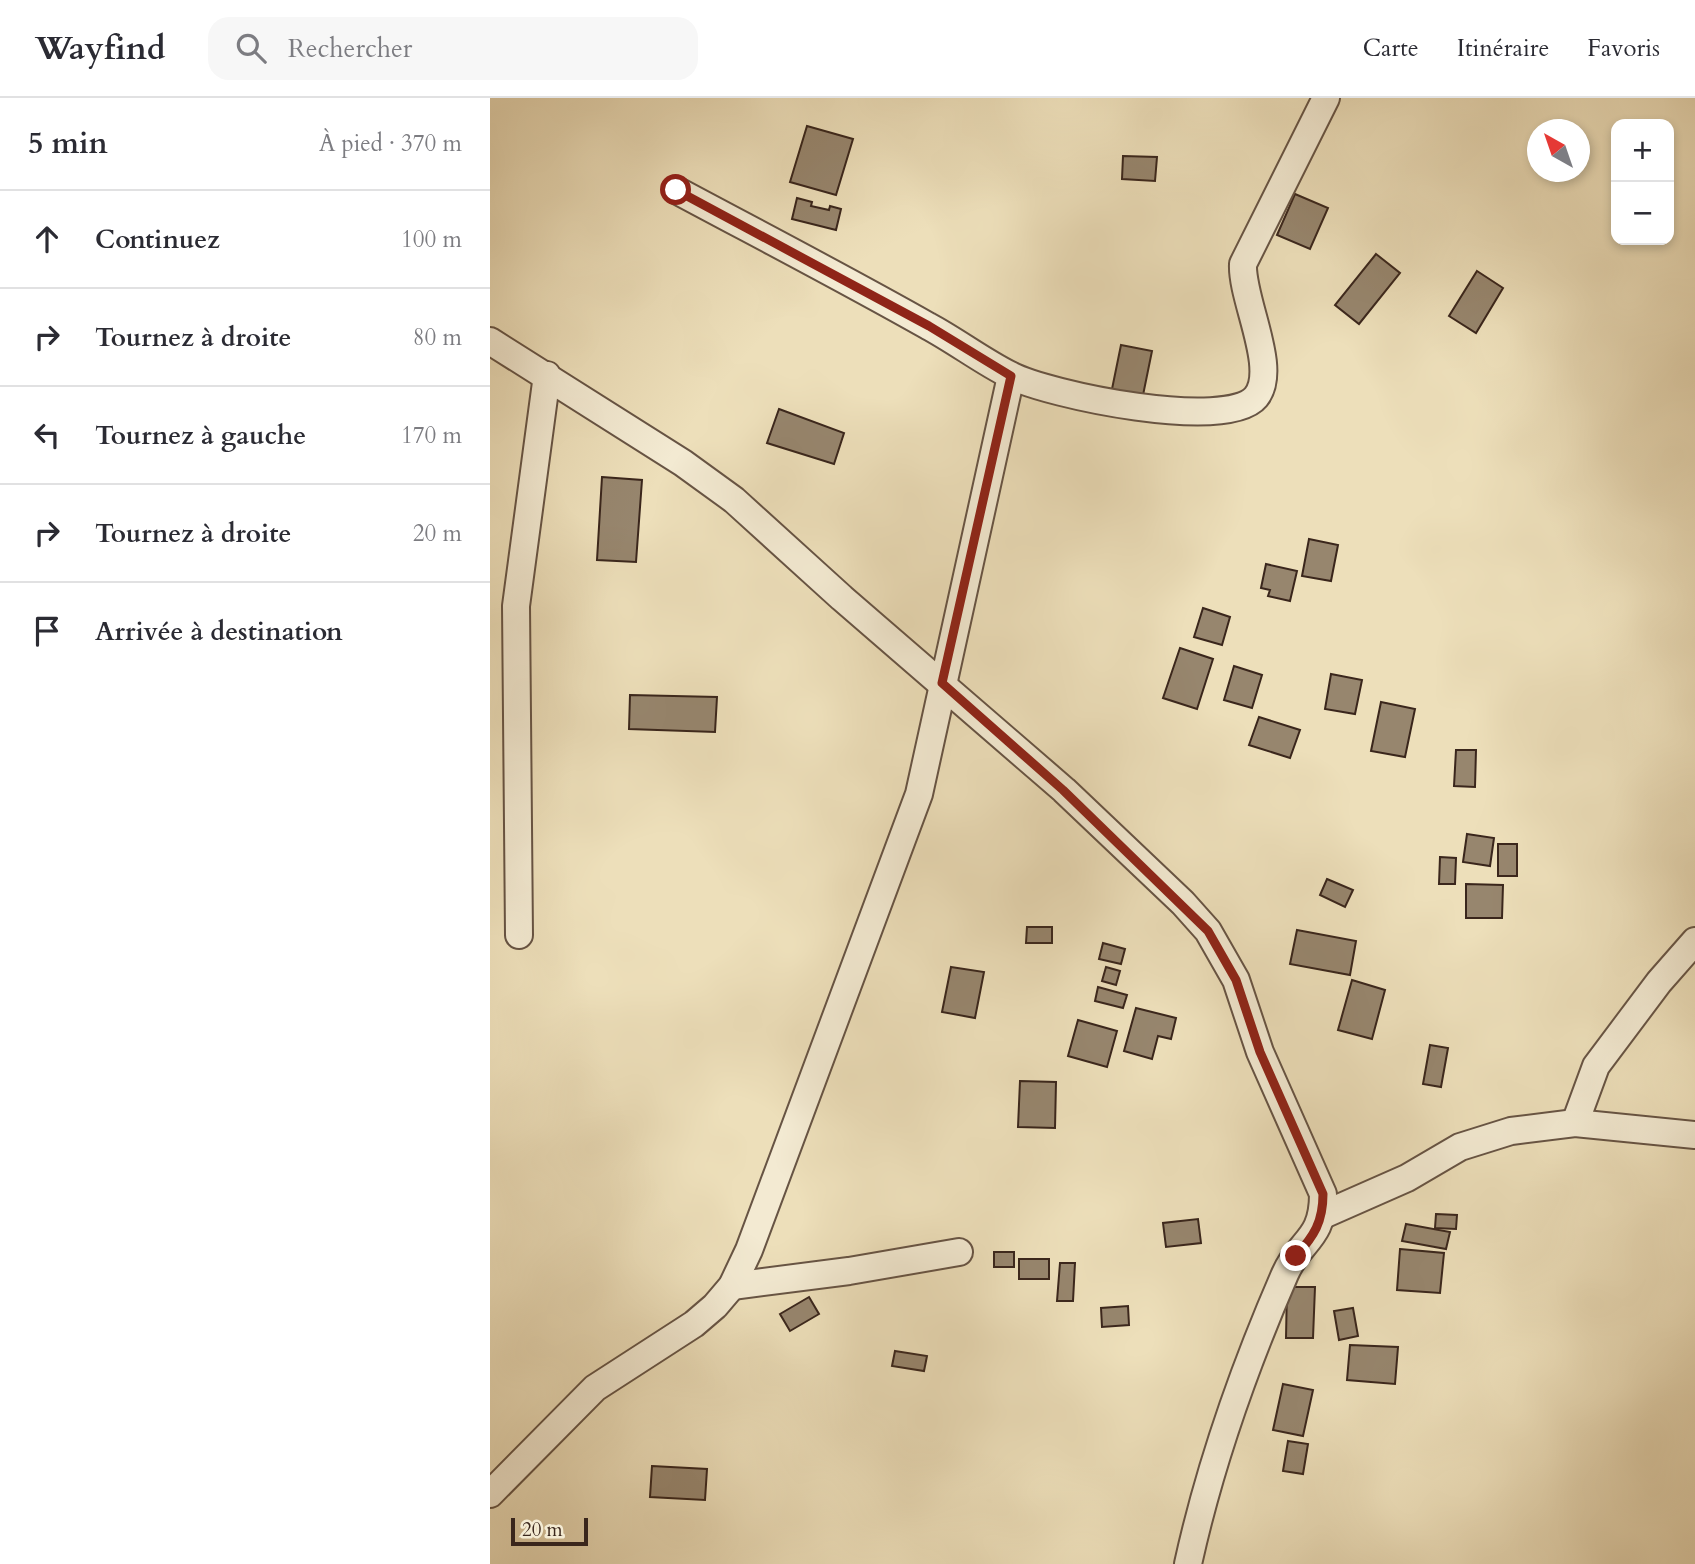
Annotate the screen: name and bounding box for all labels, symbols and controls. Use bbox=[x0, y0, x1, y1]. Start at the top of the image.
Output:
search box bbox=[208, 17, 698, 80]
text: Wayfind bbox=[35, 26, 166, 71]
icon: search bbox=[232, 29, 270, 67]
text: Rechercher bbox=[288, 31, 412, 66]
text: Carte bbox=[1363, 32, 1419, 65]
text: Itinéraire bbox=[1457, 32, 1549, 65]
text: Favoris bbox=[1587, 32, 1660, 65]
north arrow bbox=[1527, 119, 1590, 182]
map controls bbox=[1611, 119, 1674, 245]
button: + bbox=[1611, 119, 1674, 182]
text: 5 min bbox=[28, 123, 108, 164]
text: À pied · 370 m bbox=[319, 128, 462, 159]
route start bbox=[660, 174, 691, 205]
button: − bbox=[1611, 182, 1674, 245]
icon: ahead bbox=[28, 220, 66, 258]
text: Continuez bbox=[95, 222, 220, 257]
text: 100 m bbox=[401, 224, 462, 255]
icon: right bbox=[28, 318, 66, 356]
text: Tournez à droite bbox=[95, 320, 291, 355]
text: 80 m bbox=[413, 322, 462, 353]
icon: left bbox=[28, 416, 66, 454]
text: Tournez à gauche bbox=[95, 418, 306, 453]
text: 170 m bbox=[401, 420, 462, 451]
icon: right bbox=[28, 514, 66, 552]
text: Tournez à droite bbox=[95, 516, 291, 551]
text: 20 m bbox=[413, 518, 462, 549]
icon: arrive bbox=[28, 612, 66, 650]
text: Arrivée à destination bbox=[95, 614, 343, 649]
route end bbox=[1280, 1240, 1311, 1271]
scale bar bbox=[511, 1515, 588, 1547]
text: 20 m bbox=[522, 1517, 563, 1543]

